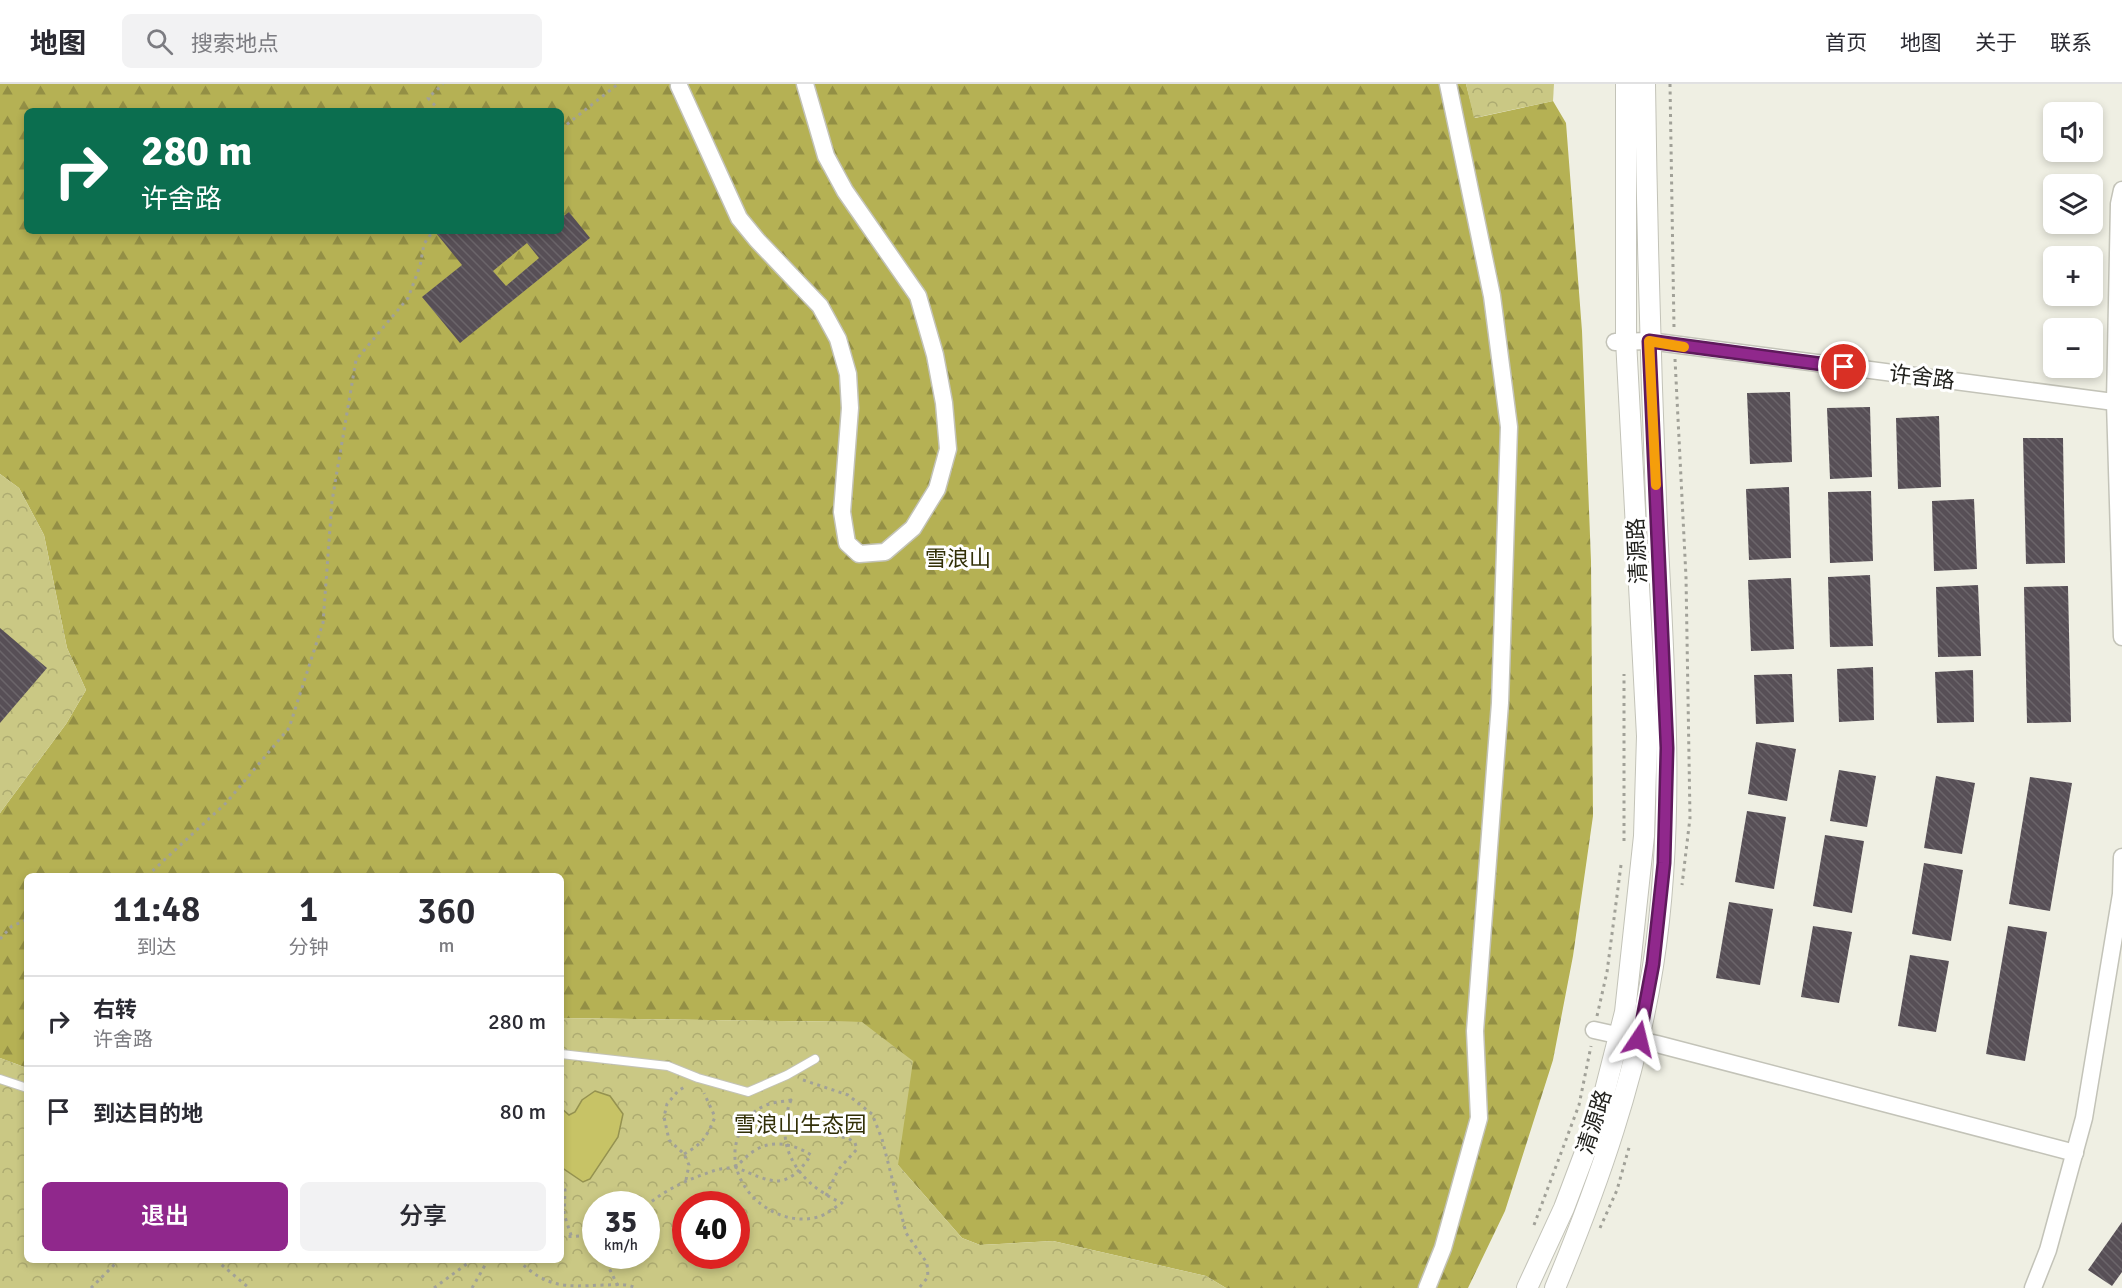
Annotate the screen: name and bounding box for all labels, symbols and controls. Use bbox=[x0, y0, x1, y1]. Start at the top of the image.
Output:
search box bbox=[122, 14, 542, 68]
icon: search bbox=[143, 25, 176, 58]
text: 地图 bbox=[30, 27, 86, 61]
text: 搜索地点 bbox=[191, 30, 279, 57]
text: 首页 bbox=[1825, 30, 1867, 56]
text: 地图 bbox=[1900, 30, 1942, 56]
text: 关于 bbox=[1975, 30, 2017, 56]
text: 联系 bbox=[2050, 30, 2092, 56]
map controls bbox=[2043, 102, 2103, 378]
button: sound bbox=[2043, 102, 2103, 162]
text: 280 m bbox=[141, 126, 252, 177]
icon: right bbox=[42, 132, 120, 210]
button: layers bbox=[2043, 174, 2103, 234]
text: 许舍路 bbox=[141, 183, 222, 216]
button: + bbox=[2043, 246, 2103, 306]
button: − bbox=[2043, 318, 2103, 378]
pin bbox=[1818, 341, 1869, 392]
icon: arrive bbox=[1827, 350, 1860, 383]
street label: 许舍路 bbox=[1888, 360, 1956, 394]
street label: 清源路 bbox=[1622, 517, 1652, 585]
park label: 雪浪山 bbox=[925, 545, 991, 572]
text: 11:48 bbox=[112, 887, 200, 932]
text: 1 bbox=[299, 887, 319, 932]
text: 360 bbox=[417, 889, 476, 934]
text: m bbox=[438, 933, 454, 958]
text: 到达 bbox=[136, 935, 176, 960]
text: 分钟 bbox=[289, 935, 329, 960]
text: 右转 bbox=[93, 996, 137, 1023]
icon: right bbox=[42, 1005, 75, 1038]
position arrow bbox=[1607, 1007, 1671, 1071]
text: 280 m bbox=[488, 1008, 546, 1035]
text: 许舍路 bbox=[93, 1027, 153, 1052]
street label: 清源路 bbox=[1571, 1086, 1617, 1158]
icon: arrive bbox=[42, 1095, 75, 1128]
text: 80 m bbox=[500, 1098, 546, 1125]
text: 到达目的地 bbox=[93, 1100, 203, 1127]
park label: 雪浪山生态园 bbox=[734, 1111, 866, 1138]
button: 退出 bbox=[42, 1182, 288, 1251]
button: 分享 bbox=[300, 1182, 546, 1251]
speed limit sign: 40 bbox=[672, 1191, 750, 1269]
text: 35 bbox=[605, 1204, 637, 1241]
text: km/h bbox=[604, 1236, 638, 1254]

